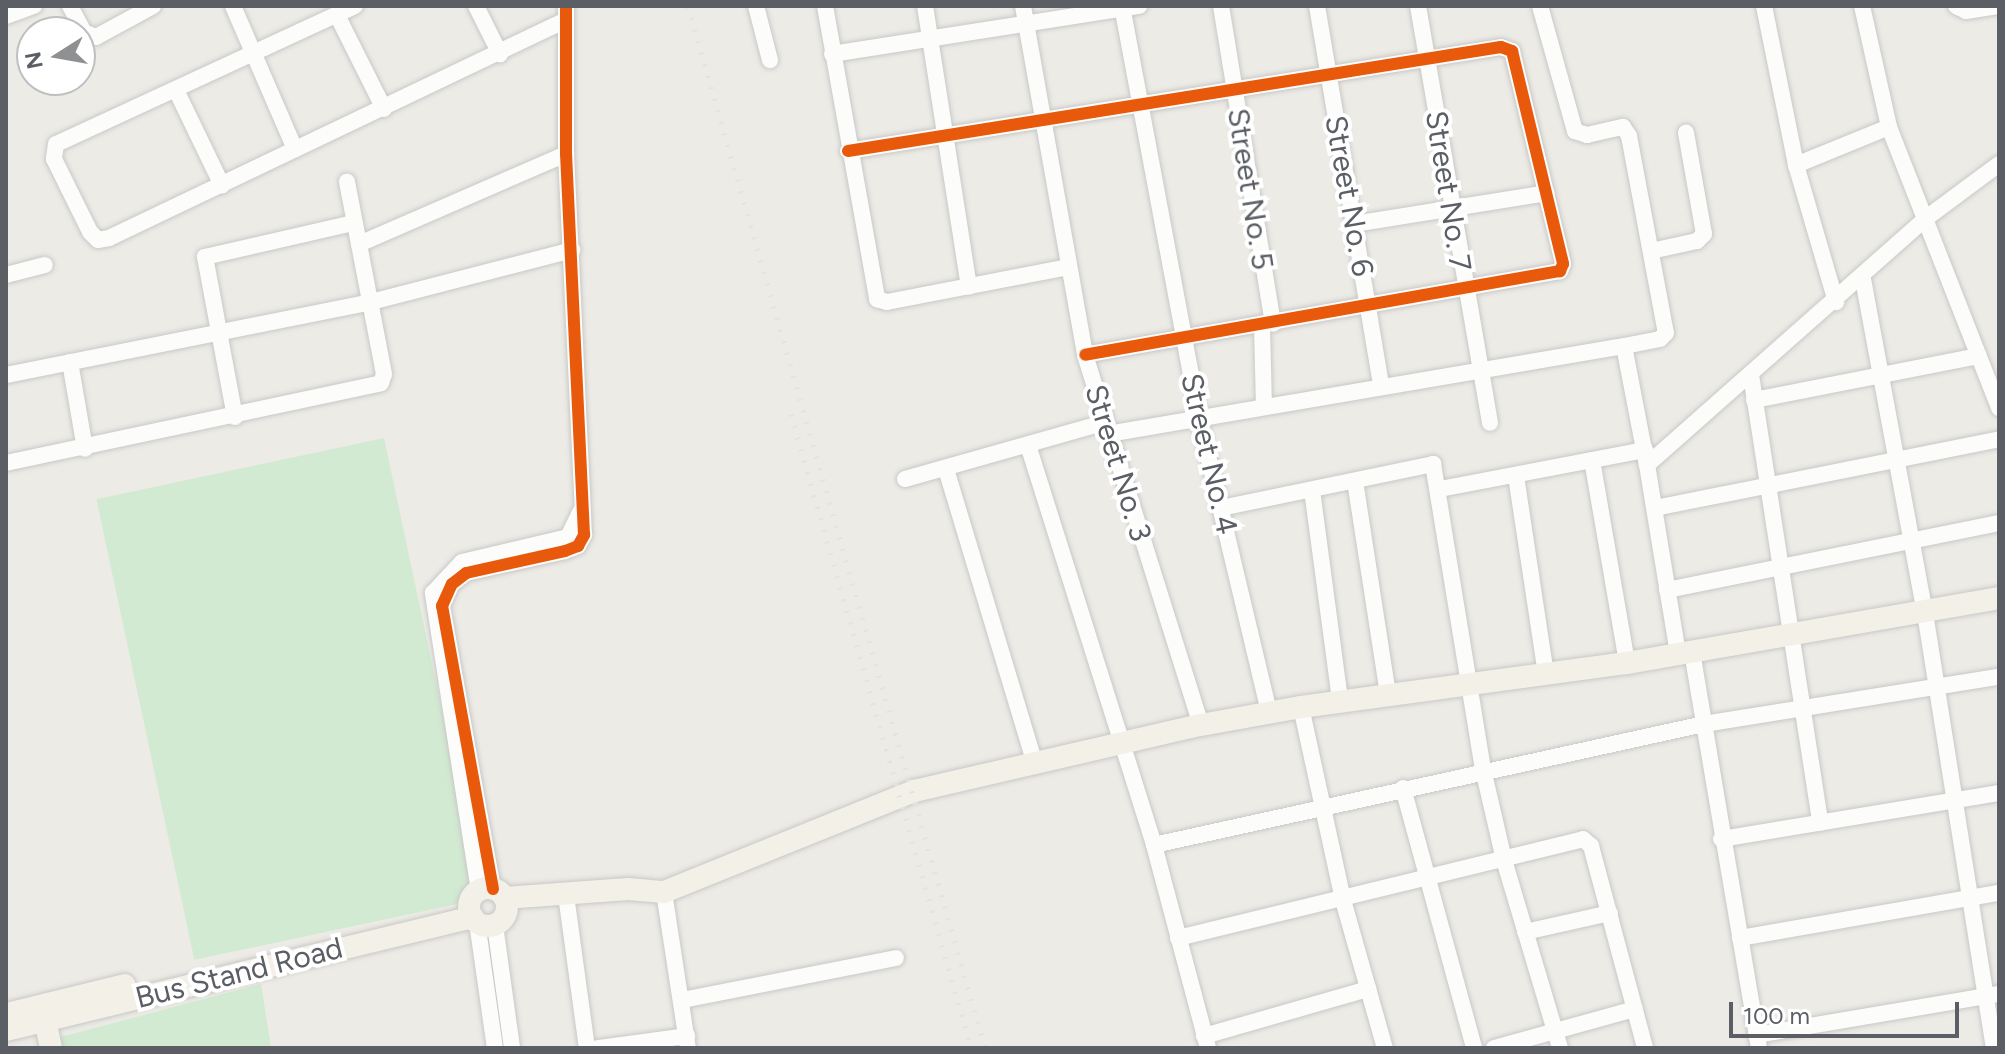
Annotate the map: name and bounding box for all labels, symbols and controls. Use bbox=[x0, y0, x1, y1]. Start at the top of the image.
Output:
north arrow bbox=[16, 16, 96, 96]
text: N bbox=[19, 49, 49, 71]
street label: Street No. 5 bbox=[1219, 106, 1281, 272]
street label: Street No. 7 bbox=[1418, 108, 1478, 274]
street label: Street No. 6 bbox=[1317, 113, 1381, 279]
street label: Street No. 4 bbox=[1173, 370, 1245, 538]
street label: Street No. 3 bbox=[1077, 380, 1159, 546]
street label: Bus Stand Road bbox=[132, 930, 346, 1016]
scale bar bbox=[1733, 986, 1963, 1036]
text: 100 m bbox=[1743, 1001, 1810, 1030]

